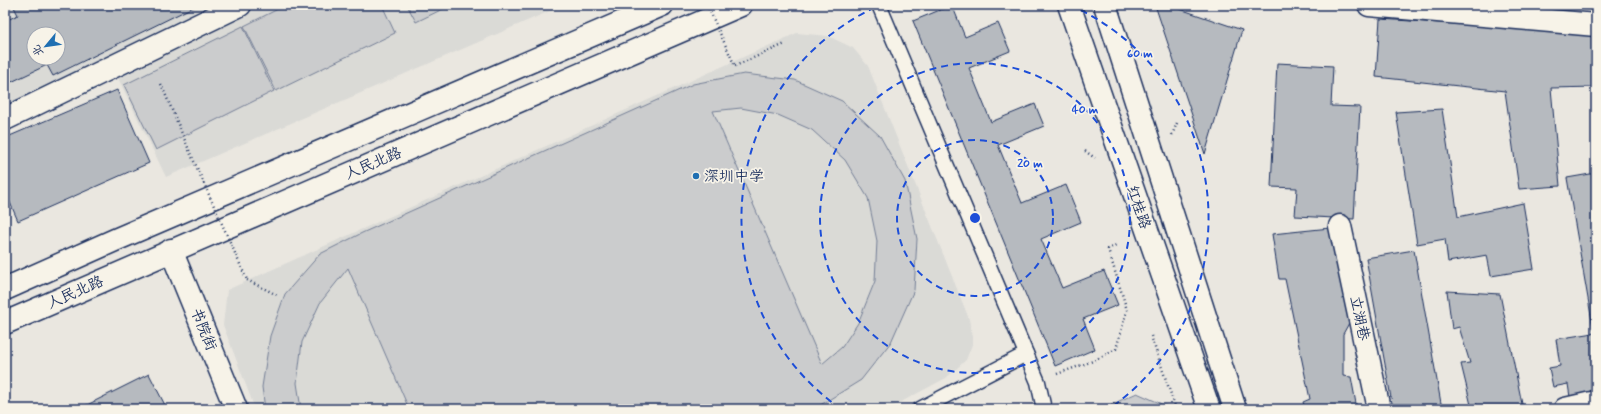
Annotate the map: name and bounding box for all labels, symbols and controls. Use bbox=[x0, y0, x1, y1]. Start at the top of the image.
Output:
north arrow bbox=[26, 26, 66, 66]
text: 北 bbox=[29, 42, 47, 59]
text: 60 m bbox=[1127, 46, 1153, 62]
text: 40 m bbox=[1072, 102, 1099, 118]
street label: 人民北路 bbox=[342, 143, 405, 185]
text: 20 m bbox=[1017, 156, 1043, 172]
place label: 深圳中学 bbox=[704, 167, 764, 187]
marker: 深圳中学 bbox=[691, 171, 701, 181]
street label: 红桂路 bbox=[1121, 183, 1155, 232]
centre of rings bbox=[968, 211, 982, 225]
street label: 人民北路 bbox=[44, 272, 107, 314]
street label: 立湖巷 bbox=[1345, 294, 1373, 342]
street label: 书院街 bbox=[185, 305, 221, 354]

